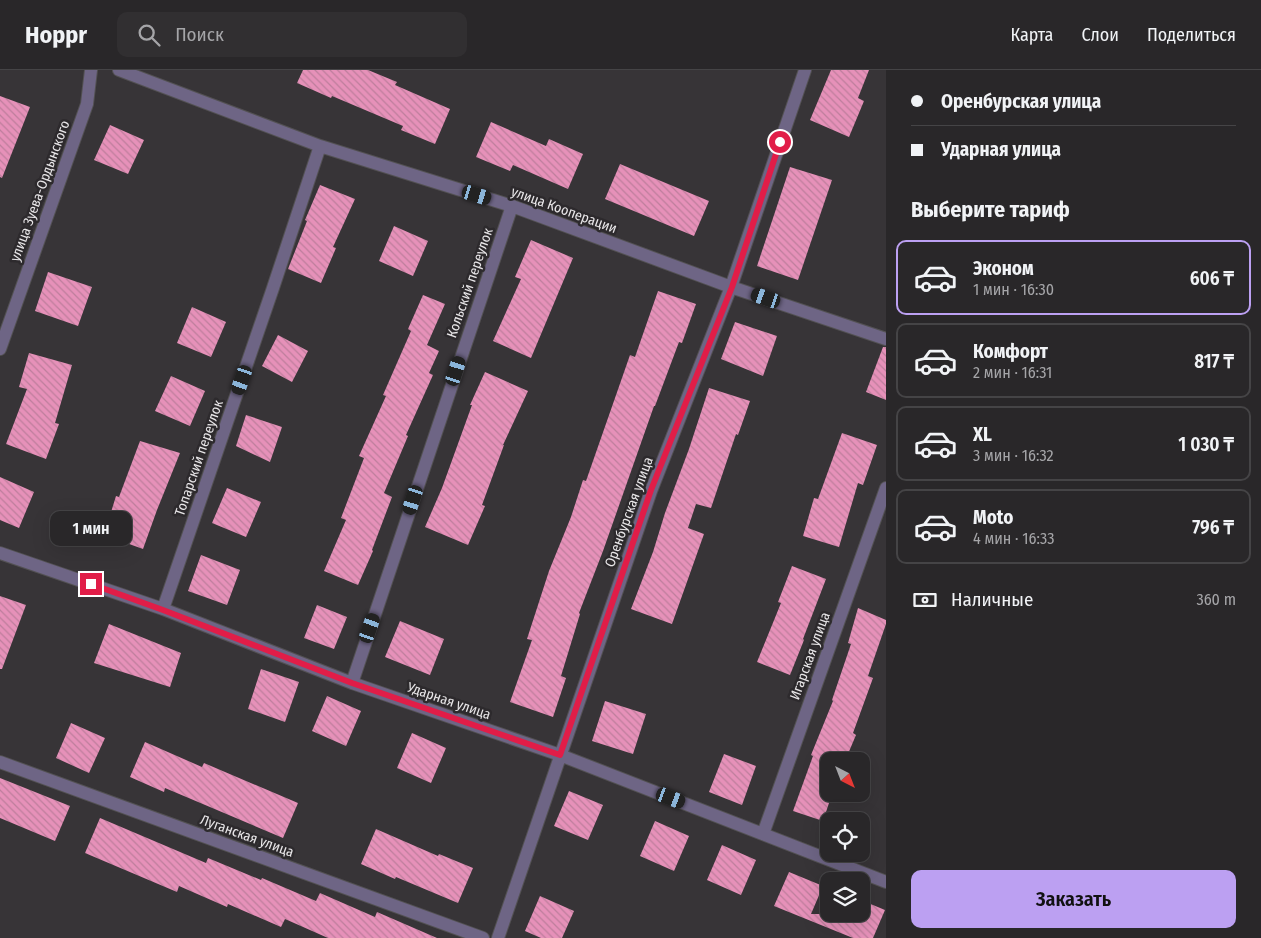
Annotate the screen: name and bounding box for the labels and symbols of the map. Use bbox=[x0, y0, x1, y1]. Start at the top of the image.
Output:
street label: улица Зуева-Ордынского bbox=[7, 118, 73, 264]
route start bbox=[769, 131, 791, 153]
car bbox=[460, 183, 493, 207]
street label: улица Кооперации bbox=[509, 183, 619, 237]
street label: Кольский переулок bbox=[443, 225, 497, 340]
car bbox=[749, 286, 782, 310]
car bbox=[444, 354, 467, 388]
car bbox=[230, 363, 253, 397]
street label: Топарский переулок bbox=[171, 397, 227, 518]
street label: Оренбурская улица bbox=[601, 454, 657, 569]
car bbox=[401, 483, 424, 517]
callout: 1 мин bbox=[50, 512, 132, 546]
route end bbox=[80, 573, 102, 595]
street label: Игарская улица bbox=[786, 610, 834, 702]
car bbox=[358, 611, 381, 645]
street label: Ударная улица bbox=[404, 678, 493, 723]
north arrow bbox=[820, 752, 870, 802]
car bbox=[654, 786, 687, 810]
street label: Луганская улица bbox=[198, 811, 296, 861]

